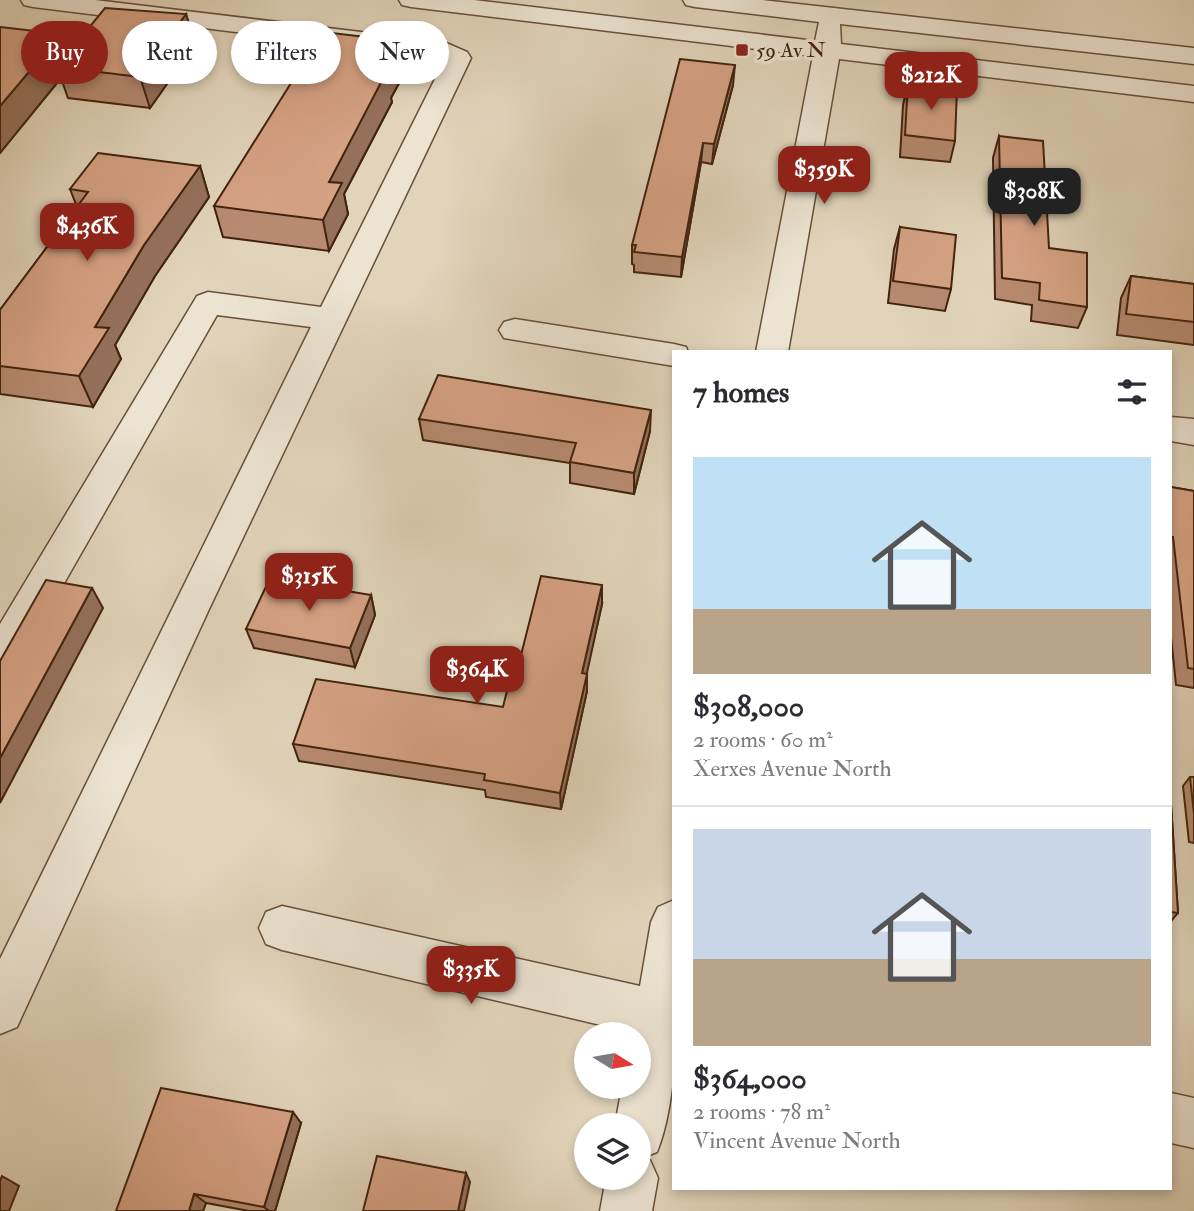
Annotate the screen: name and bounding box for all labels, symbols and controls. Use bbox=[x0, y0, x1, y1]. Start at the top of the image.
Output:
chip: Buy bbox=[21, 21, 108, 84]
chip: Rent bbox=[122, 21, 217, 84]
chip: Filters bbox=[231, 21, 341, 84]
chip: New bbox=[355, 21, 449, 84]
place label: 59 Av N bbox=[756, 37, 826, 64]
marker: 59 Av N bbox=[734, 42, 750, 58]
pin: $212K bbox=[882, 52, 980, 112]
text: $212K bbox=[901, 60, 961, 89]
pin: $359K bbox=[775, 146, 873, 206]
text: $359K bbox=[794, 154, 854, 183]
pin: $308K bbox=[985, 168, 1083, 228]
text: $308K bbox=[1004, 176, 1064, 205]
pin: $436K bbox=[38, 204, 136, 263]
text: $436K bbox=[56, 211, 118, 240]
icon: filters bbox=[1113, 373, 1151, 411]
text: 7 homes bbox=[693, 374, 789, 411]
icon: home bbox=[859, 502, 985, 628]
pin: $315K bbox=[260, 554, 358, 613]
text: $315K bbox=[281, 561, 337, 590]
pin: $364K bbox=[428, 646, 526, 706]
text: $364K bbox=[446, 654, 508, 683]
text: $308,000 bbox=[693, 688, 804, 725]
text: 2 rooms · 60 m² bbox=[693, 725, 833, 754]
text: Xerxes Avenue North bbox=[693, 754, 892, 783]
icon: home bbox=[859, 874, 985, 1000]
pin: $335K bbox=[422, 946, 520, 1006]
text: $335K bbox=[443, 954, 499, 983]
north arrow bbox=[574, 1022, 651, 1099]
map controls bbox=[574, 1022, 651, 1190]
text: $364,000 bbox=[693, 1060, 807, 1097]
text: 2 rooms · 78 m² bbox=[693, 1097, 831, 1126]
button: layers bbox=[574, 1113, 651, 1190]
text: Vincent Avenue North bbox=[693, 1126, 901, 1155]

